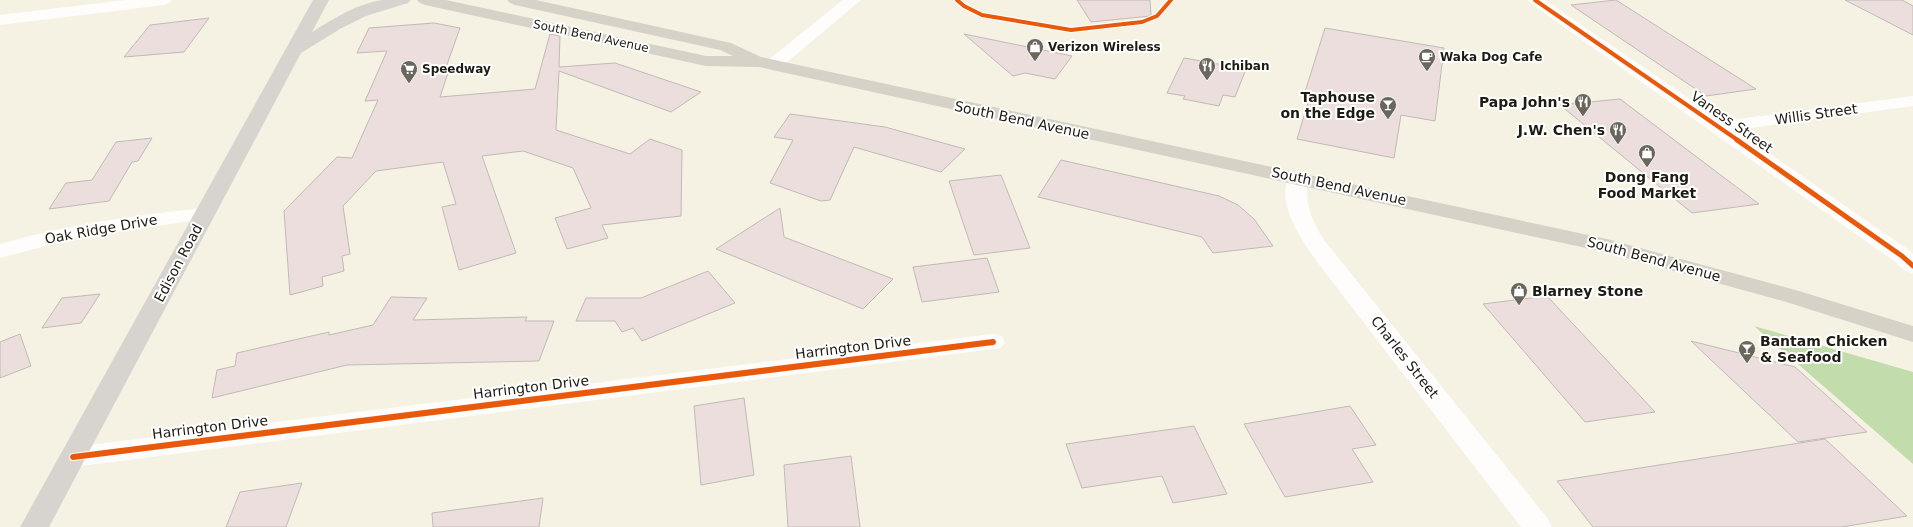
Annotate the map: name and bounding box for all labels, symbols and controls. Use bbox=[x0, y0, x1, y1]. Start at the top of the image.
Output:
street label: South Bend Avenue bbox=[532, 17, 650, 55]
shop icon: Verizon Wireless bbox=[1025, 37, 1045, 62]
place label: Verizon Wireless bbox=[1048, 40, 1161, 54]
cafe icon: Waka Dog Cafe bbox=[1417, 47, 1437, 72]
place label: Waka Dog Cafe bbox=[1440, 50, 1542, 64]
restaurant icon: Ichiban bbox=[1197, 56, 1217, 81]
supermarket icon: Speedway bbox=[399, 59, 419, 84]
place label: Ichiban bbox=[1220, 59, 1269, 73]
place label: Speedway bbox=[422, 62, 491, 76]
street label: Vaness Street bbox=[1688, 88, 1776, 156]
place label: Taphouse on the Edge bbox=[1280, 89, 1375, 121]
restaurant icon: Papa John's bbox=[1573, 92, 1593, 117]
place label: Papa John's bbox=[1479, 94, 1570, 110]
bar icon: Taphouse on the Edge bbox=[1378, 95, 1398, 120]
street label: South Bend Avenue bbox=[953, 98, 1091, 142]
street label: Willis Street bbox=[1774, 100, 1859, 128]
restaurant icon: J.W. Chen's bbox=[1608, 120, 1628, 145]
place label: J.W. Chen's bbox=[1517, 122, 1605, 138]
shop icon: Dong Fang Food Market bbox=[1637, 143, 1657, 168]
street label: South Bend Avenue bbox=[1270, 164, 1408, 208]
place label: Dong Fang Food Market bbox=[1598, 169, 1697, 201]
street label: Oak Ridge Drive bbox=[44, 211, 158, 247]
street label: Edison Road bbox=[151, 221, 205, 305]
street label: South Bend Avenue bbox=[1585, 233, 1723, 285]
shop icon: Blarney Stone bbox=[1509, 281, 1529, 306]
place label: Blarney Stone bbox=[1532, 283, 1643, 299]
street label: Charles Street bbox=[1368, 313, 1442, 402]
street label: Harrington Drive bbox=[794, 332, 912, 362]
place label: Bantam Chicken & Seafood bbox=[1760, 333, 1887, 365]
bar icon: Bantam Chicken & Seafood bbox=[1737, 339, 1757, 364]
street label: Harrington Drive bbox=[472, 372, 590, 402]
street label: Harrington Drive bbox=[151, 412, 269, 442]

